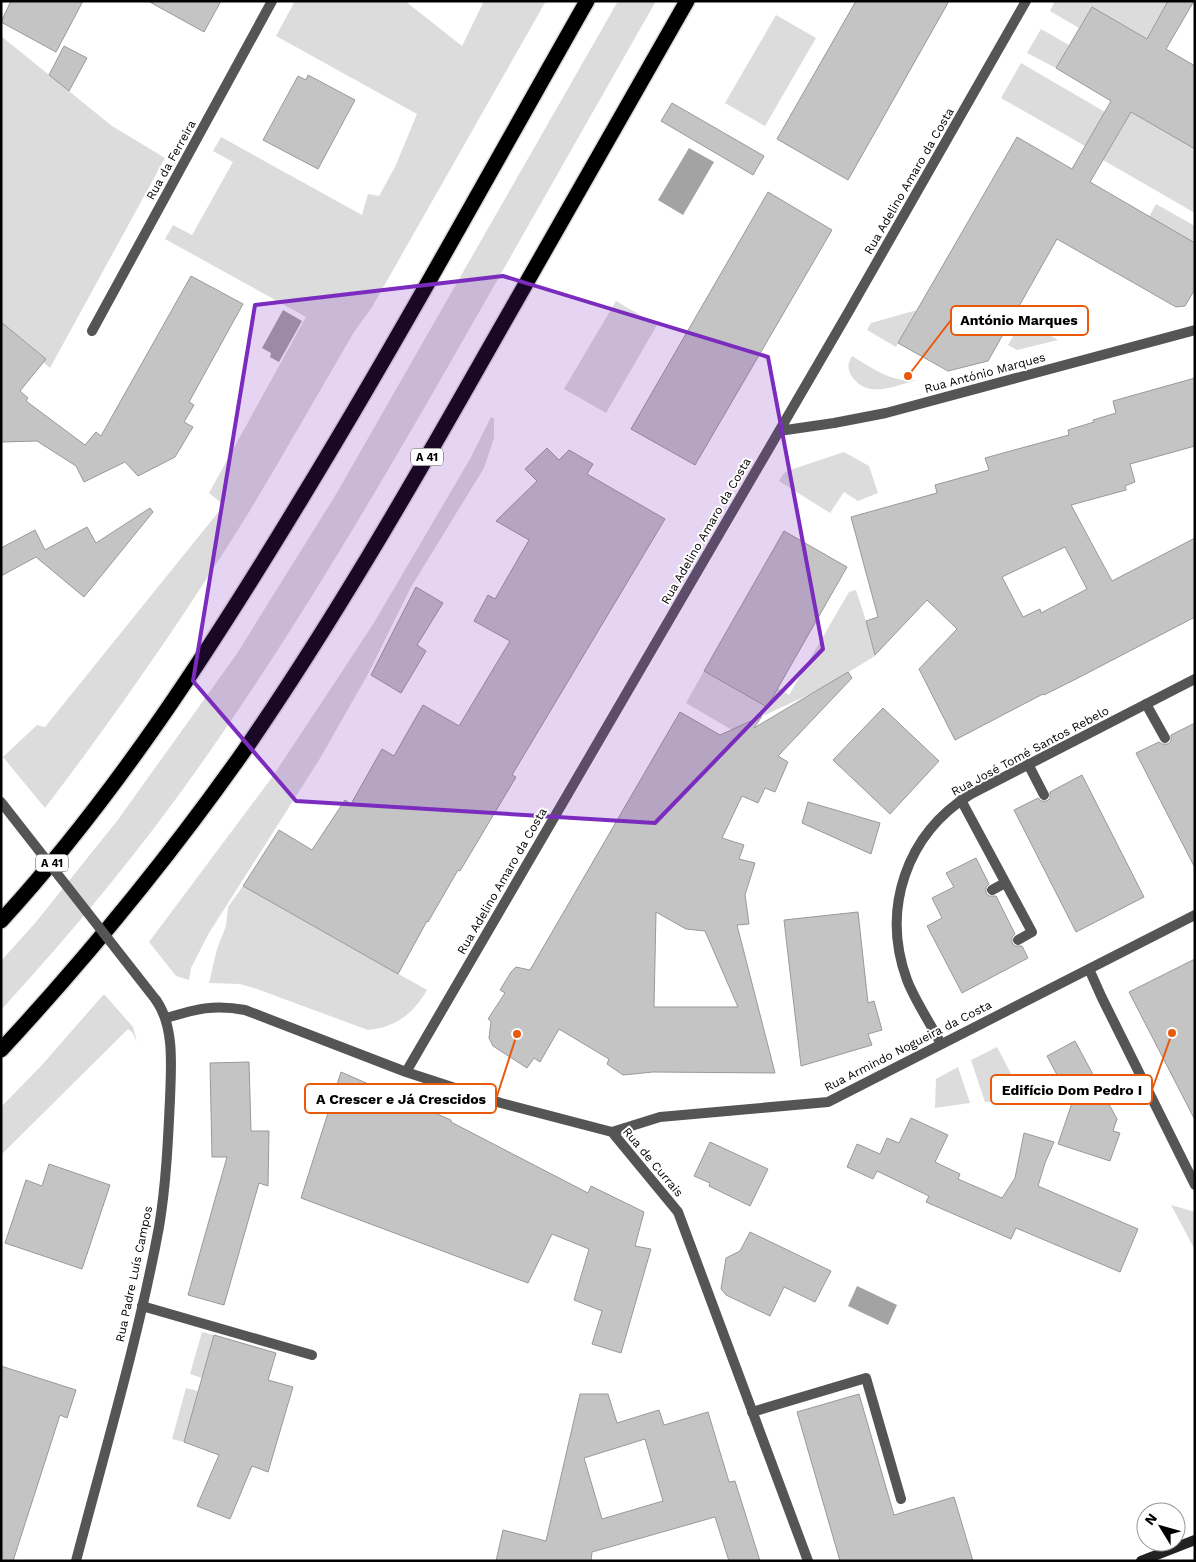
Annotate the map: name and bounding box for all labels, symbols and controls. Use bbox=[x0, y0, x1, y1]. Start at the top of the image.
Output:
street label: Rua Adelino Amaro da Costa bbox=[861, 105, 957, 257]
street label: Rua da Ferreira bbox=[143, 118, 199, 202]
callout: António Marques bbox=[951, 306, 1088, 335]
text: António Marques bbox=[960, 312, 1078, 328]
street label: Rua António Marques bbox=[923, 350, 1047, 396]
road number: A 41 bbox=[411, 448, 443, 466]
street label: Rua Adelino Amaro da Costa bbox=[658, 455, 754, 607]
street label: Rua José Tomé Santos Rebelo bbox=[949, 703, 1111, 799]
street label: Rua Adelino Amaro da Costa bbox=[454, 805, 550, 957]
road number: A 41 bbox=[36, 854, 68, 871]
street label: Rua Armindo Nogueira da Costa bbox=[822, 997, 994, 1094]
callout: Edifício Dom Pedro I bbox=[991, 1075, 1152, 1104]
text: Edifício Dom Pedro I bbox=[1002, 1082, 1142, 1098]
callout: A Crescer e Já Crescidos bbox=[305, 1084, 496, 1113]
text: A Crescer e Já Crescidos bbox=[316, 1091, 487, 1107]
street label: Rua de Currais bbox=[620, 1125, 686, 1199]
street label: Rua Padre Luís Campos bbox=[113, 1205, 155, 1343]
north arrow bbox=[1136, 1502, 1186, 1552]
text: N bbox=[1141, 1510, 1160, 1528]

